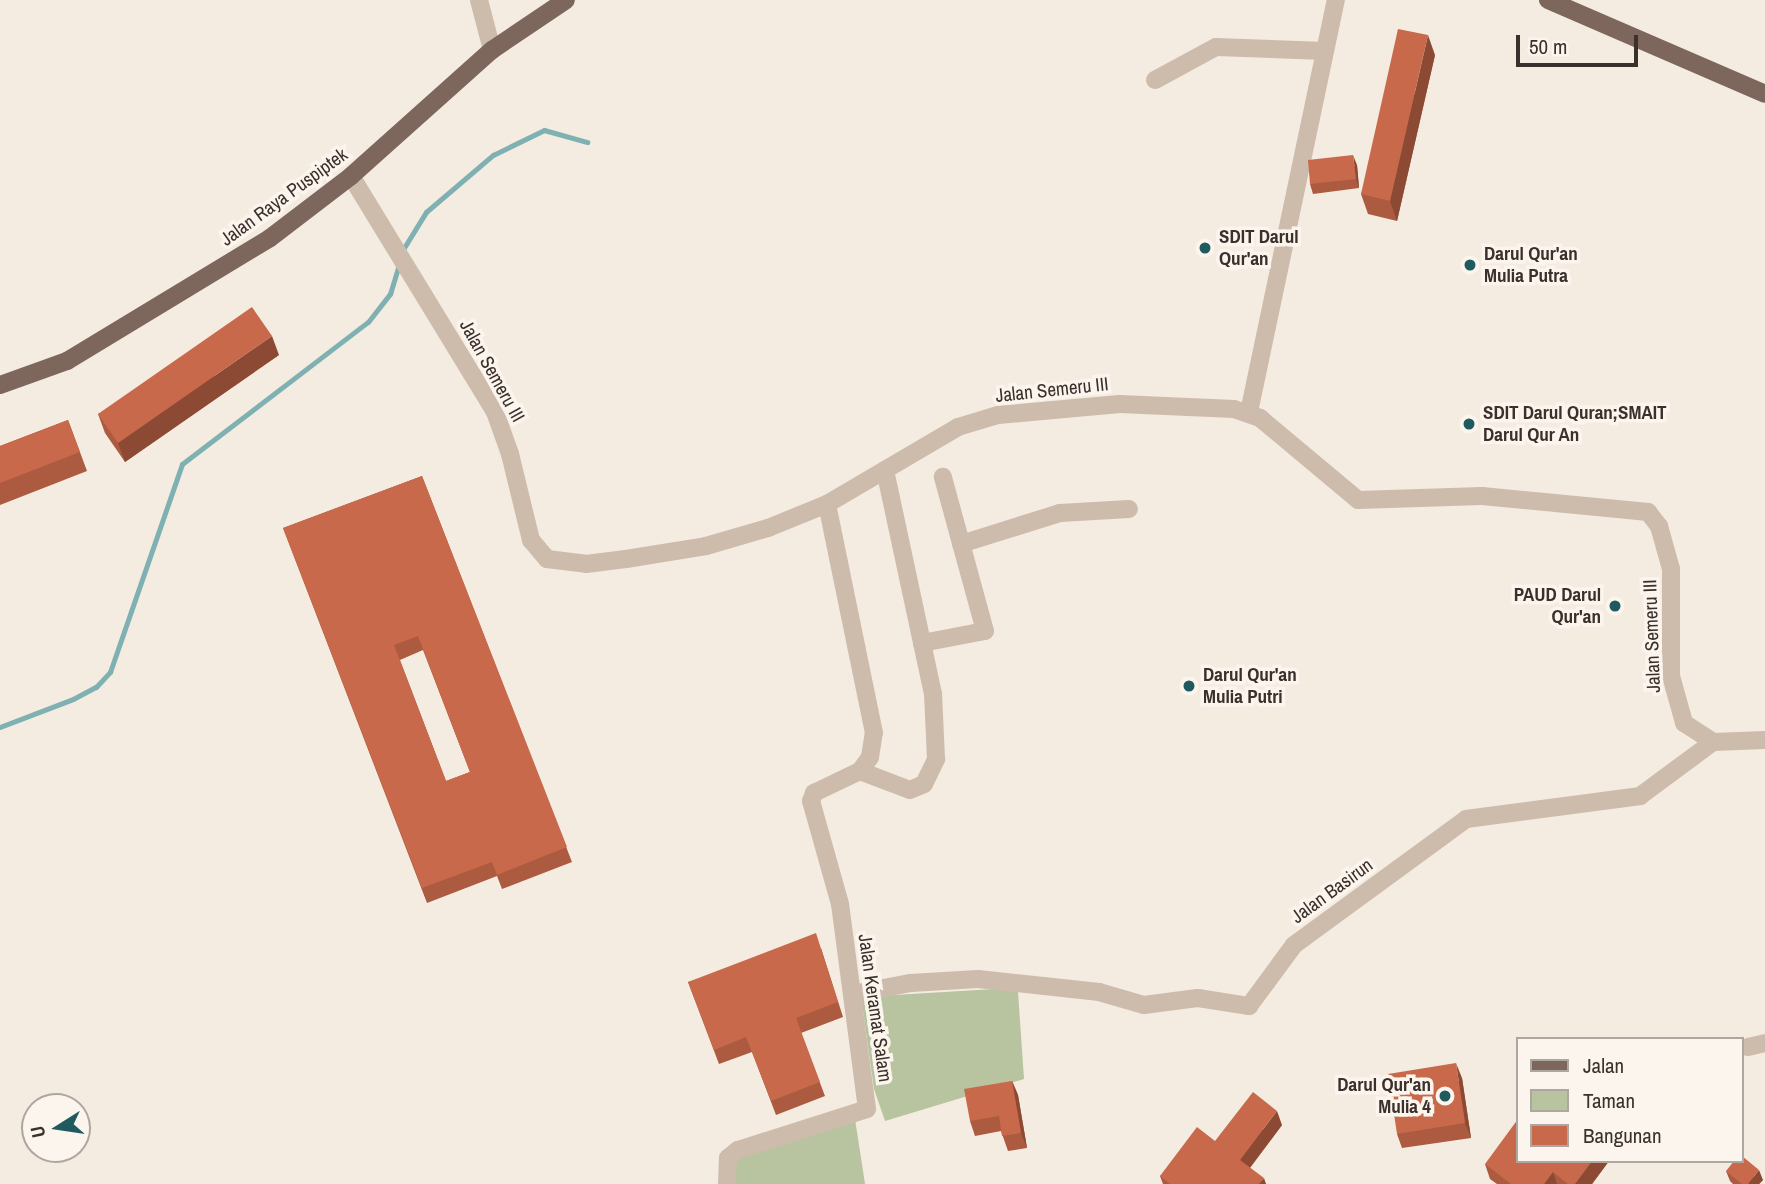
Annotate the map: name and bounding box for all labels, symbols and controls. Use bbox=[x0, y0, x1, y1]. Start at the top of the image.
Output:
scale bar bbox=[1520, 21, 1642, 65]
text: 50 m bbox=[1529, 32, 1567, 61]
street label: Jalan Raya Puspiptek bbox=[216, 143, 352, 251]
place label: SDIT Darul Qur'an bbox=[1219, 226, 1299, 270]
marker: SDIT Darul Qur'an bbox=[1197, 240, 1213, 256]
place label: Darul Qur'an Mulia Putra bbox=[1484, 243, 1578, 287]
marker: Darul Qur'an Mulia Putra bbox=[1462, 257, 1478, 273]
street label: Jalan Semeru III bbox=[455, 316, 529, 426]
street label: Jalan Semeru III bbox=[994, 373, 1110, 407]
place label: SDIT Darul Quran;SMAIT Darul Qur An bbox=[1483, 402, 1667, 446]
marker: SDIT Darul Quran;SMAIT Darul Qur An bbox=[1461, 416, 1477, 432]
street label: Jalan Semeru III bbox=[1639, 579, 1665, 693]
place label: PAUD Darul Qur'an bbox=[1514, 584, 1601, 628]
marker: PAUD Darul Qur'an bbox=[1607, 598, 1623, 614]
place label: Darul Qur'an Mulia Putri bbox=[1203, 664, 1297, 708]
marker: Darul Qur'an Mulia Putri bbox=[1181, 678, 1197, 694]
street label: Jalan Basirun bbox=[1287, 854, 1377, 928]
street label: Jalan Keramat Salam bbox=[853, 933, 897, 1083]
legend bbox=[1516, 1037, 1744, 1163]
text: Jalan bbox=[1583, 1051, 1624, 1080]
place label: Darul Qur'an Mulia 4 bbox=[1337, 1074, 1431, 1118]
text: Taman bbox=[1583, 1086, 1635, 1115]
marker: Darul Qur'an Mulia 4 bbox=[1437, 1088, 1453, 1104]
north arrow bbox=[21, 1093, 91, 1163]
text: Bangunan bbox=[1583, 1121, 1662, 1150]
text: U bbox=[24, 1124, 51, 1140]

